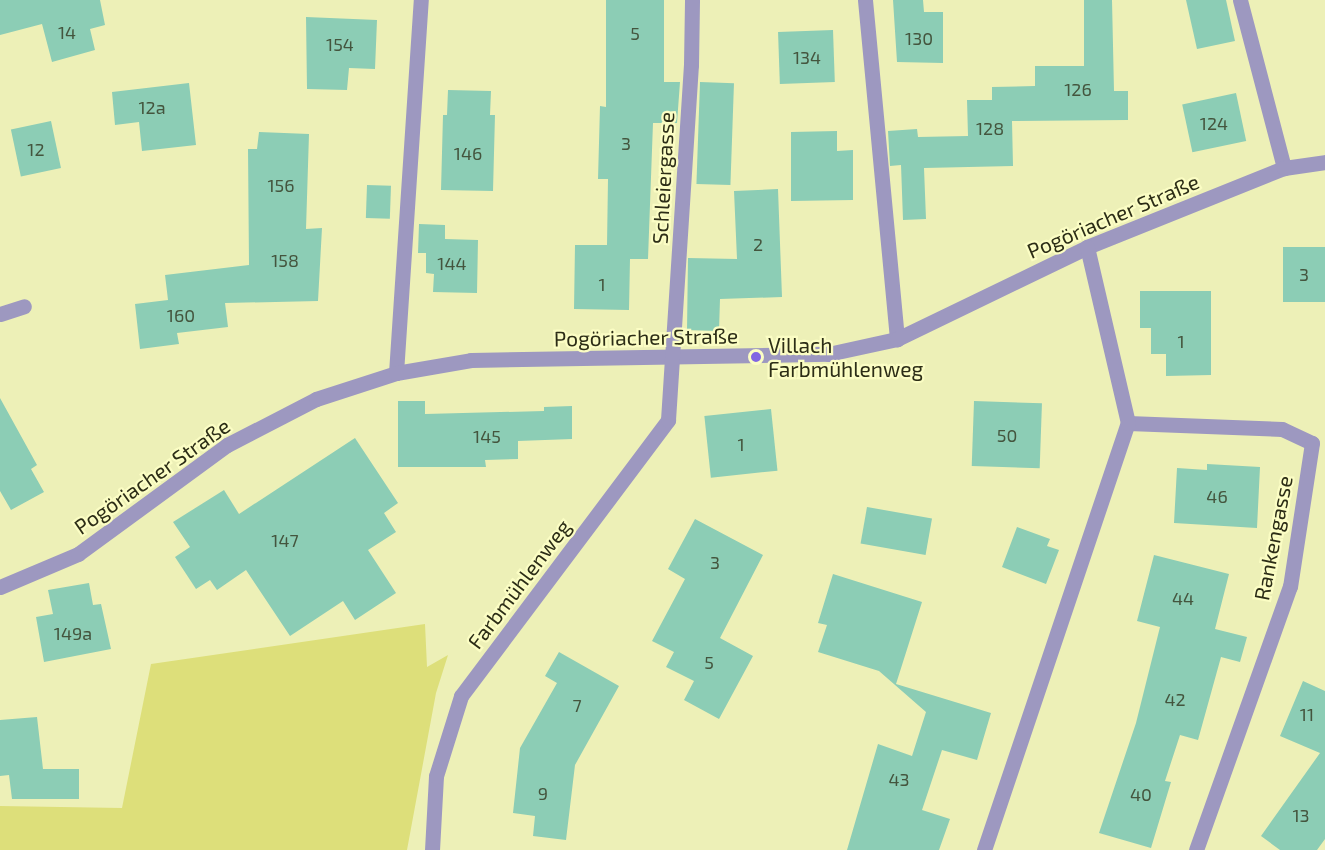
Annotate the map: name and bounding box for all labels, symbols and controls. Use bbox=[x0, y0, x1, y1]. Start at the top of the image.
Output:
house number: 14 bbox=[58, 21, 76, 43]
house number: 5 bbox=[630, 22, 640, 44]
house number: 130 bbox=[905, 27, 933, 49]
house number: 154 bbox=[326, 33, 354, 55]
house number: 134 bbox=[793, 46, 821, 68]
house number: 126 bbox=[1064, 78, 1092, 100]
house number: 12a bbox=[138, 96, 166, 118]
street label: Schleiergasse bbox=[647, 111, 679, 245]
house number: 124 bbox=[1200, 112, 1228, 134]
house number: 128 bbox=[976, 117, 1004, 139]
house number: 3 bbox=[621, 132, 631, 154]
house number: 12 bbox=[27, 138, 45, 160]
house number: 146 bbox=[454, 142, 482, 164]
street label: Pogöriacher Straße bbox=[1023, 168, 1203, 264]
house number: 156 bbox=[267, 174, 295, 196]
house number: 2 bbox=[753, 233, 763, 255]
house number: 158 bbox=[271, 249, 299, 271]
house number: 144 bbox=[437, 252, 467, 274]
house number: 3 bbox=[1299, 263, 1309, 285]
house number: 1 bbox=[598, 273, 606, 295]
house number: 160 bbox=[167, 304, 195, 326]
street label: Pogöriacher Straße bbox=[553, 323, 739, 351]
house number: 1 bbox=[1177, 330, 1185, 352]
place label: Villach Farbmühlenweg bbox=[768, 332, 923, 382]
marker: Villach Farbmühlenweg bbox=[749, 350, 763, 364]
street label: Pogöriacher Straße bbox=[69, 413, 235, 539]
house number: 50 bbox=[997, 424, 1017, 446]
house number: 145 bbox=[473, 425, 501, 447]
house number: 1 bbox=[737, 433, 745, 455]
street label: Rankengasse bbox=[1249, 474, 1297, 602]
house number: 46 bbox=[1206, 485, 1228, 507]
street label: Farbmühlenweg bbox=[462, 514, 576, 654]
house number: 147 bbox=[271, 529, 299, 551]
house number: 3 bbox=[710, 551, 720, 573]
house number: 44 bbox=[1172, 587, 1194, 609]
house number: 149a bbox=[54, 622, 92, 644]
house number: 5 bbox=[704, 651, 714, 673]
house number: 42 bbox=[1164, 688, 1186, 710]
house number: 7 bbox=[572, 694, 582, 716]
house number: 11 bbox=[1300, 703, 1314, 725]
house number: 43 bbox=[888, 768, 910, 790]
house number: 9 bbox=[538, 782, 548, 804]
house number: 40 bbox=[1130, 783, 1152, 805]
house number: 13 bbox=[1292, 804, 1310, 826]

